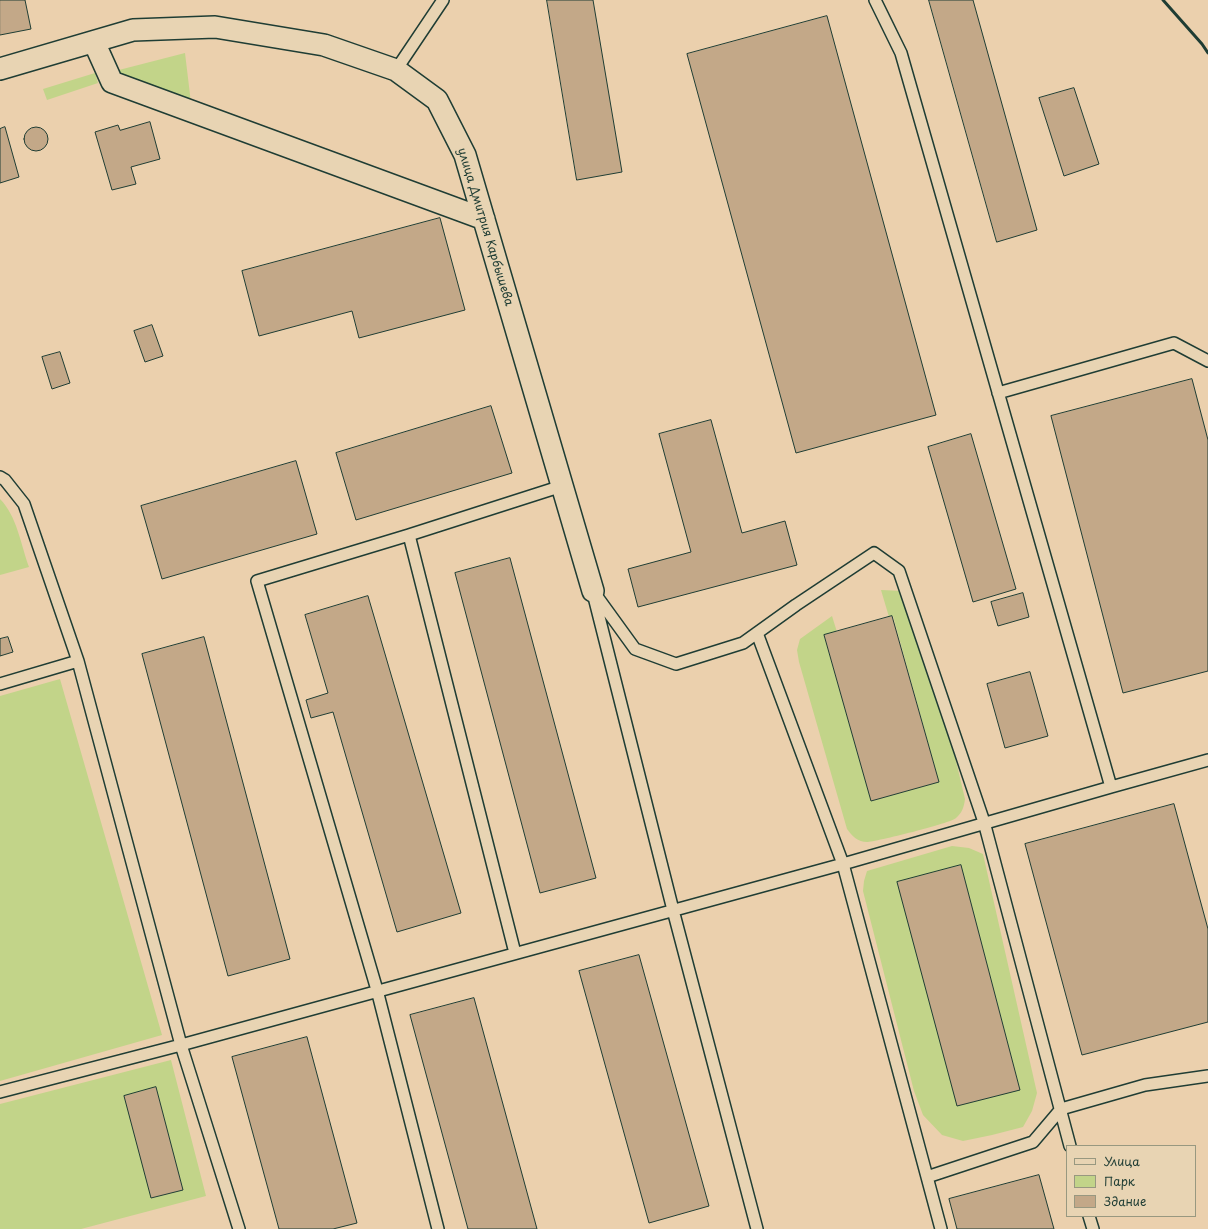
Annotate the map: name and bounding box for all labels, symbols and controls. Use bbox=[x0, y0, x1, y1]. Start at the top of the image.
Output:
street label: улица Дмитрия Карбышева bbox=[454, 146, 516, 308]
legend bbox=[1066, 1145, 1196, 1217]
text: Улица bbox=[1104, 1152, 1140, 1170]
text: Парк bbox=[1104, 1172, 1135, 1190]
text: Здание bbox=[1104, 1192, 1146, 1210]

